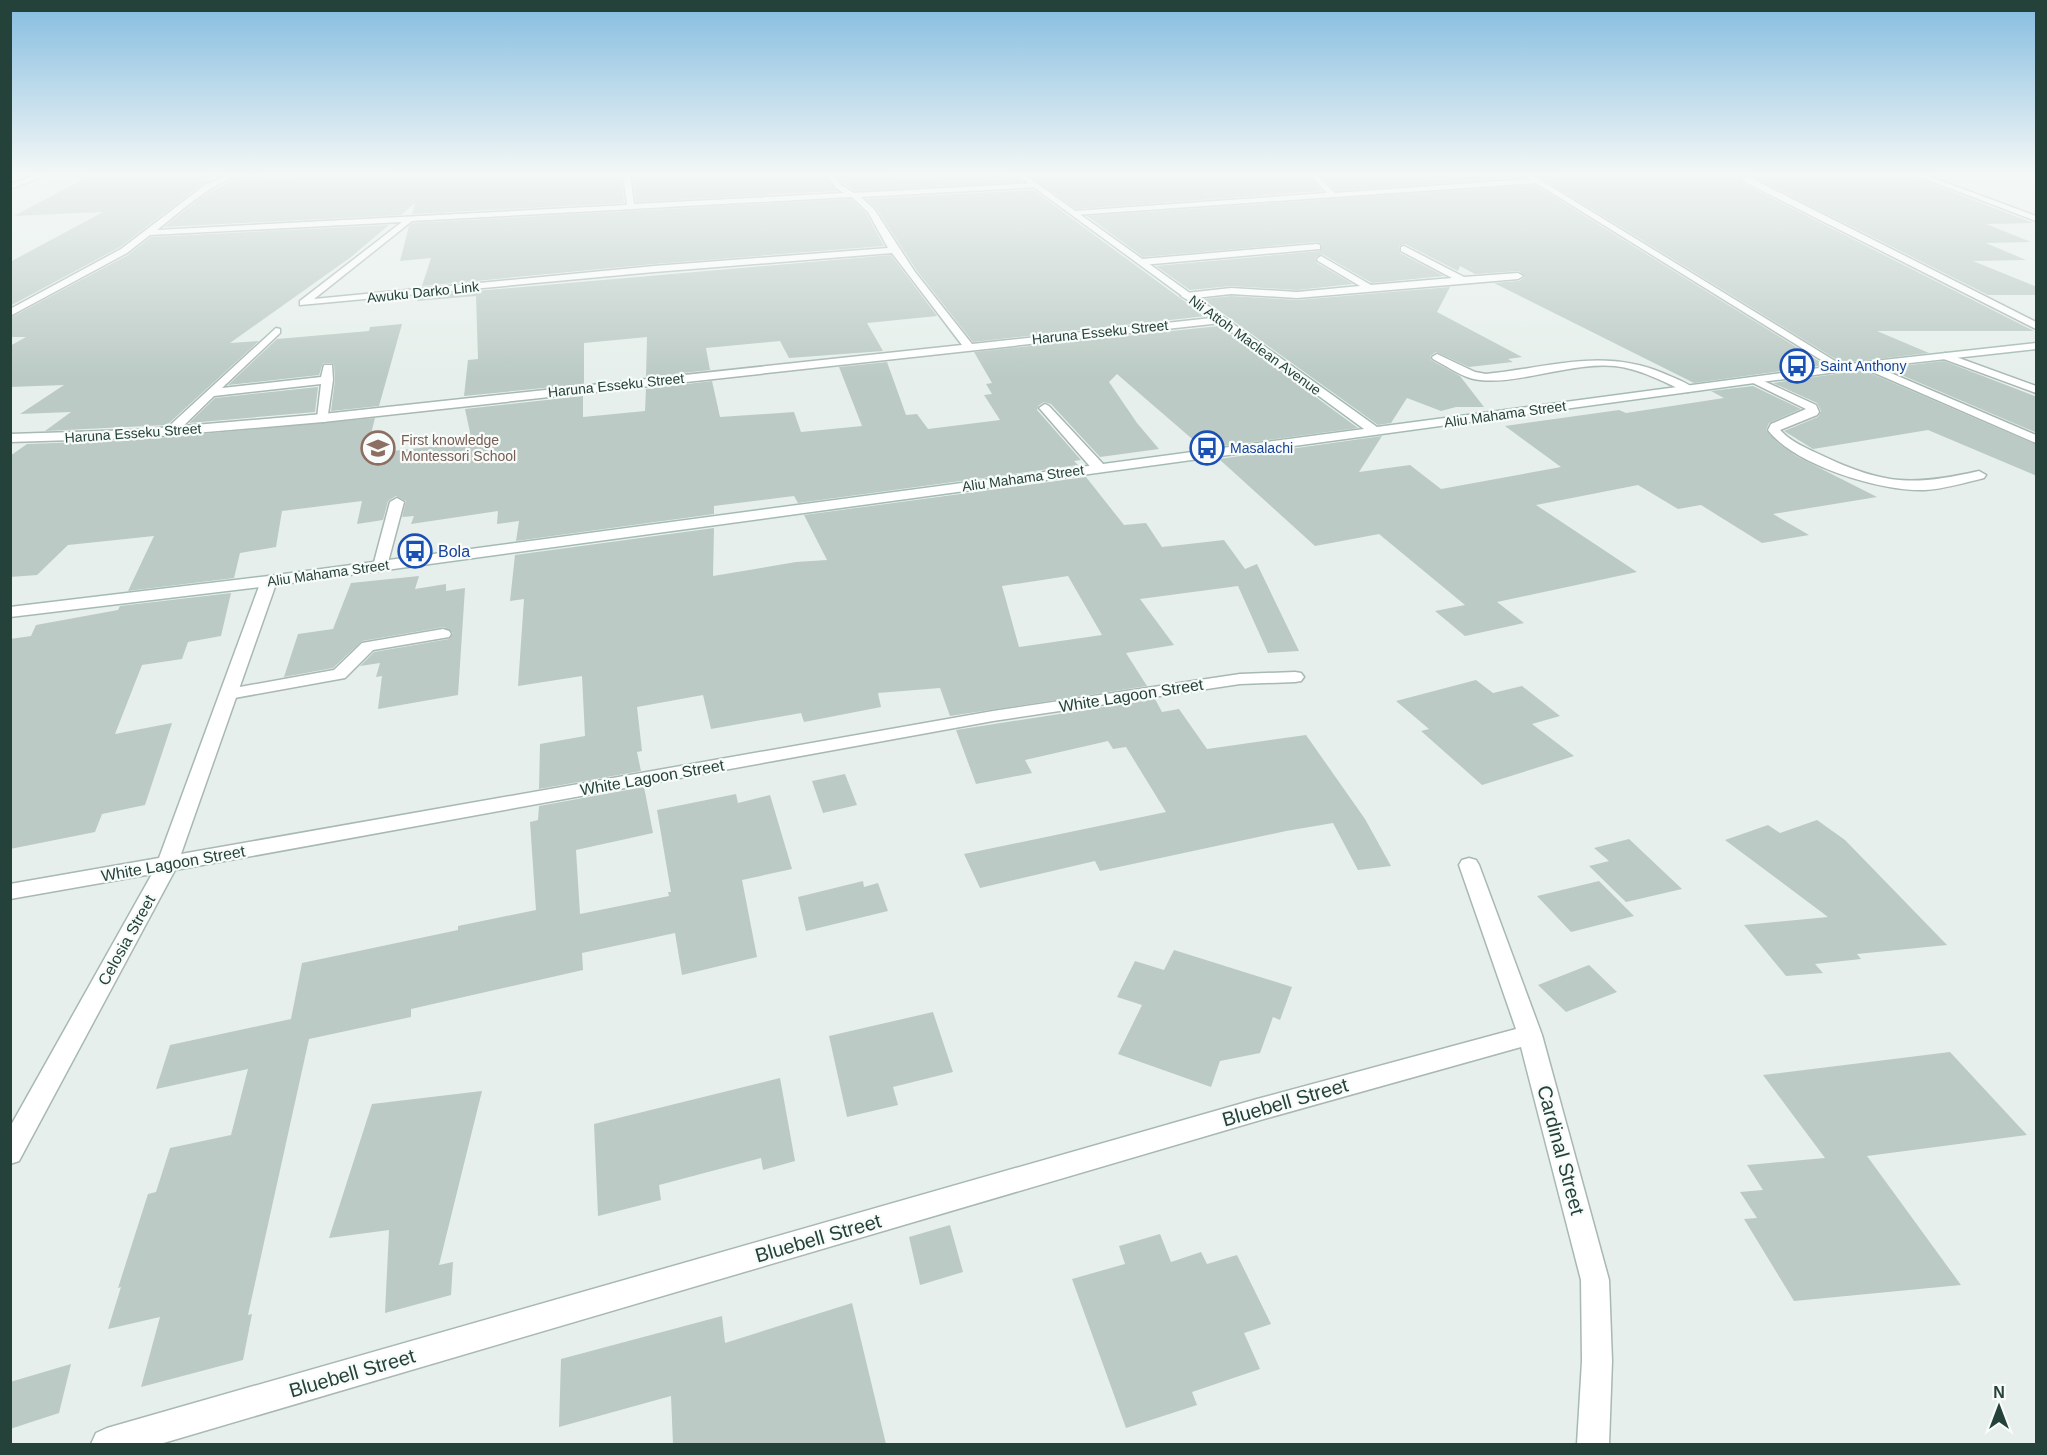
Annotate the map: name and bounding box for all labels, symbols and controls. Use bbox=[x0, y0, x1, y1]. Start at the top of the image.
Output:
street label: Awuku Darko Link bbox=[366, 278, 481, 306]
street label: Nii Attoh Maclean Avenue bbox=[1186, 292, 1324, 398]
street label: Haruna Esseku Street bbox=[1031, 317, 1169, 347]
bus stop icon: Saint Anthony bbox=[1779, 348, 1815, 384]
place label: Saint Anthony bbox=[1820, 358, 1906, 374]
street label: Haruna Esseku Street bbox=[547, 370, 685, 400]
street label: Aliu Mahama Street bbox=[1443, 398, 1567, 430]
street label: Haruna Esseku Street bbox=[64, 420, 202, 446]
school or university icon: First knowledge Montessori School bbox=[360, 430, 396, 466]
bus stop icon: Masalachi bbox=[1189, 430, 1225, 466]
place label: First knowledge Montessori School bbox=[401, 432, 516, 464]
place label: Masalachi bbox=[1230, 440, 1293, 456]
street label: Aliu Mahama Street bbox=[961, 462, 1085, 494]
bus stop icon: Bola bbox=[397, 533, 433, 569]
place label: Bola bbox=[438, 543, 470, 560]
street label: Aliu Mahama Street bbox=[266, 557, 390, 589]
street label: White Lagoon Street bbox=[1058, 676, 1205, 715]
street label: White Lagoon Street bbox=[579, 756, 726, 799]
street label: White Lagoon Street bbox=[100, 842, 247, 885]
street label: Celosia Street bbox=[95, 892, 158, 988]
street label: Bluebell Street bbox=[1219, 1073, 1351, 1131]
street label: Cardinal Street bbox=[1533, 1083, 1589, 1218]
street label: Bluebell Street bbox=[752, 1209, 884, 1267]
street label: Bluebell Street bbox=[286, 1344, 418, 1402]
north arrow bbox=[1969, 1377, 2029, 1437]
text: N bbox=[1993, 1384, 2005, 1401]

